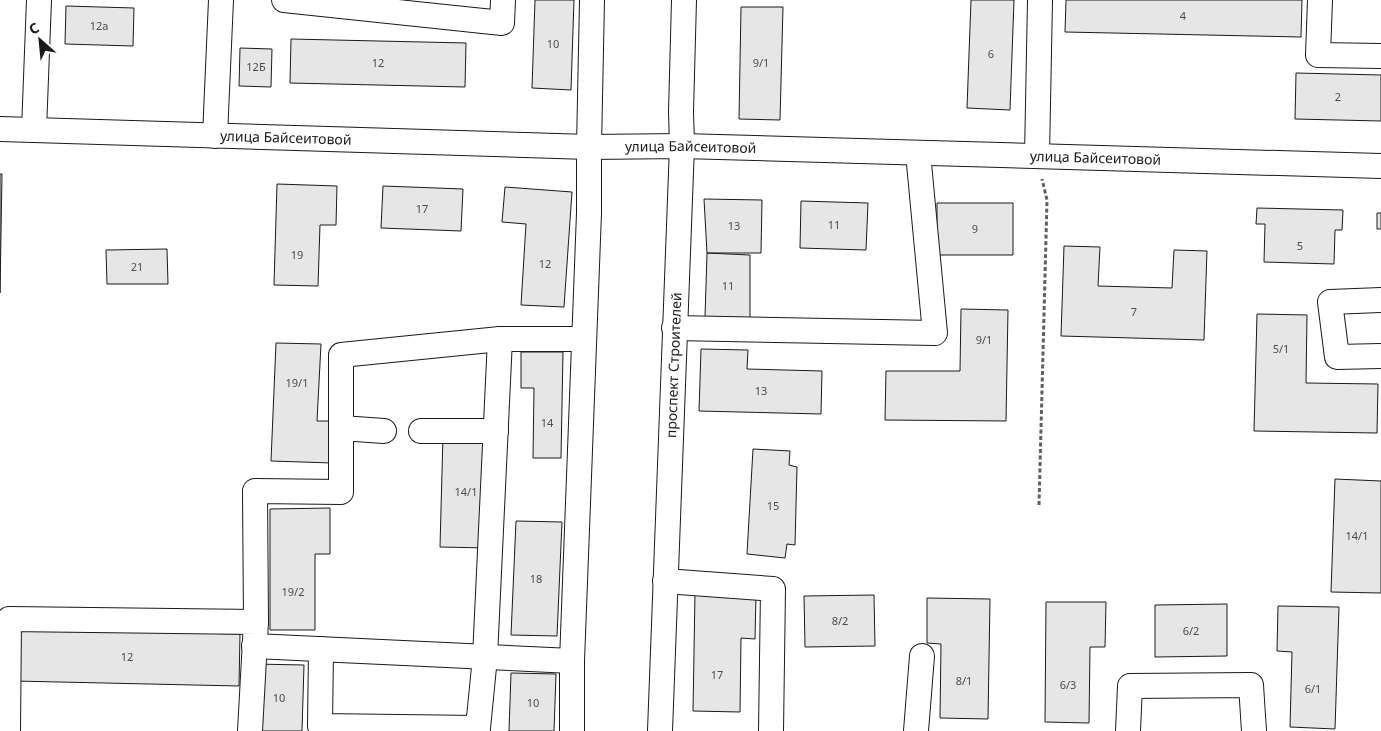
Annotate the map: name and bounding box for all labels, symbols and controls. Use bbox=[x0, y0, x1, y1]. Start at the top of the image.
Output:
house number: 4 bbox=[1180, 8, 1187, 23]
north arrow bbox=[15, 15, 65, 65]
text: С bbox=[26, 17, 42, 38]
house number: 12а bbox=[90, 18, 108, 33]
house number: 10 bbox=[547, 36, 559, 51]
house number: 6 bbox=[988, 46, 994, 61]
house number: 12 bbox=[372, 55, 384, 70]
house number: 9/1 bbox=[753, 55, 769, 70]
house number: 12Б bbox=[246, 59, 266, 74]
house number: 2 bbox=[1335, 89, 1341, 104]
street label: улица Байсеитовой bbox=[220, 126, 352, 149]
street label: улица Байсеитовой bbox=[625, 136, 757, 157]
street label: улица Байсеитовой bbox=[1030, 146, 1161, 169]
house number: 17 bbox=[416, 201, 428, 216]
house number: 11 bbox=[828, 217, 840, 232]
house number: 13 bbox=[728, 218, 740, 233]
house number: 9 bbox=[972, 221, 978, 236]
house number: 5 bbox=[1297, 238, 1303, 253]
house number: 19 bbox=[291, 247, 303, 262]
house number: 12 bbox=[539, 256, 551, 271]
house number: 21 bbox=[131, 259, 143, 274]
house number: 11 bbox=[722, 278, 734, 293]
street label: проспект Строителей bbox=[661, 292, 685, 438]
house number: 7 bbox=[1131, 304, 1137, 319]
house number: 9/1 bbox=[976, 332, 992, 347]
house number: 5/1 bbox=[1273, 341, 1289, 356]
house number: 19/1 bbox=[286, 375, 308, 390]
house number: 13 bbox=[755, 383, 767, 398]
house number: 14 bbox=[541, 415, 554, 430]
house number: 14/1 bbox=[455, 484, 477, 499]
house number: 15 bbox=[767, 498, 779, 513]
house number: 14/1 bbox=[1346, 528, 1368, 543]
house number: 18 bbox=[530, 571, 542, 586]
house number: 19/2 bbox=[282, 584, 304, 599]
house number: 8/2 bbox=[832, 613, 848, 628]
house number: 6/2 bbox=[1183, 623, 1199, 638]
house number: 12 bbox=[121, 649, 133, 664]
house number: 17 bbox=[711, 667, 723, 682]
house number: 8/1 bbox=[956, 673, 972, 688]
house number: 6/3 bbox=[1060, 677, 1076, 692]
house number: 6/1 bbox=[1305, 681, 1321, 696]
house number: 10 bbox=[273, 690, 285, 705]
house number: 10 bbox=[527, 695, 539, 710]

